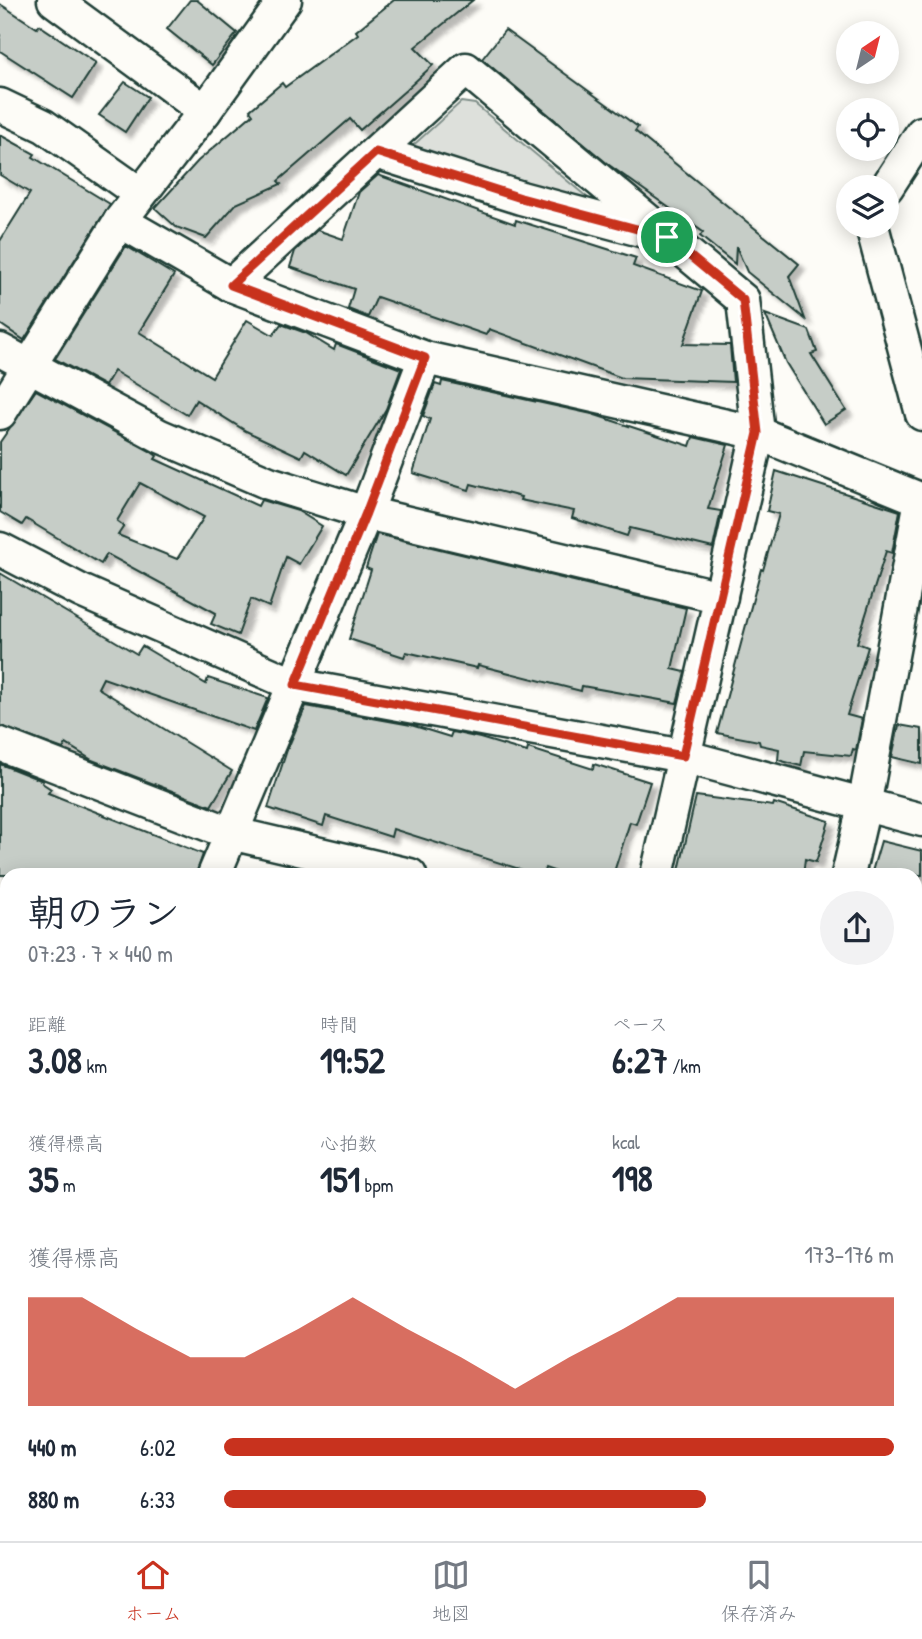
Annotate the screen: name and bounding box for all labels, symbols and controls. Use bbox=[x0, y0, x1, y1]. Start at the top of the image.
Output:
north arrow bbox=[836, 21, 900, 84]
map controls bbox=[836, 21, 899, 238]
button: locate bbox=[836, 98, 899, 161]
button: layers bbox=[836, 175, 899, 238]
pin bbox=[637, 207, 697, 267]
icon: arrive bbox=[648, 218, 686, 256]
text: 朝のラン bbox=[28, 886, 180, 938]
button: share bbox=[820, 891, 894, 965]
text: 07:23 · 7 × 440 m bbox=[28, 938, 173, 969]
text: 距離 bbox=[28, 1011, 66, 1037]
text: 時間 bbox=[320, 1011, 358, 1037]
text: ペース bbox=[612, 1011, 668, 1037]
text: 3.08 bbox=[28, 1037, 82, 1084]
text: 19:52 bbox=[320, 1037, 385, 1084]
text: 6:27 bbox=[612, 1037, 668, 1084]
text: km bbox=[82, 1053, 107, 1079]
text: /km bbox=[668, 1053, 701, 1079]
text: kcal bbox=[612, 1129, 640, 1155]
text: 獲得標高 bbox=[28, 1130, 104, 1156]
text: 心拍数 bbox=[320, 1130, 377, 1156]
text: 198 bbox=[612, 1155, 653, 1202]
text: 35 bbox=[28, 1156, 59, 1203]
text: 151 bbox=[320, 1156, 360, 1203]
text: m bbox=[59, 1172, 76, 1198]
text: bpm bbox=[360, 1172, 393, 1198]
text: 173–176 m bbox=[804, 1239, 894, 1270]
text: 獲得標高 bbox=[28, 1242, 120, 1273]
text: 440 m bbox=[28, 1432, 76, 1463]
text: 6:02 bbox=[140, 1432, 176, 1463]
text: 880 m bbox=[28, 1484, 79, 1515]
text: 6:33 bbox=[140, 1484, 175, 1515]
tab: ホーム bbox=[125, 1556, 182, 1626]
tab: 地図 bbox=[432, 1556, 470, 1626]
tab: 保存済み bbox=[721, 1556, 797, 1626]

